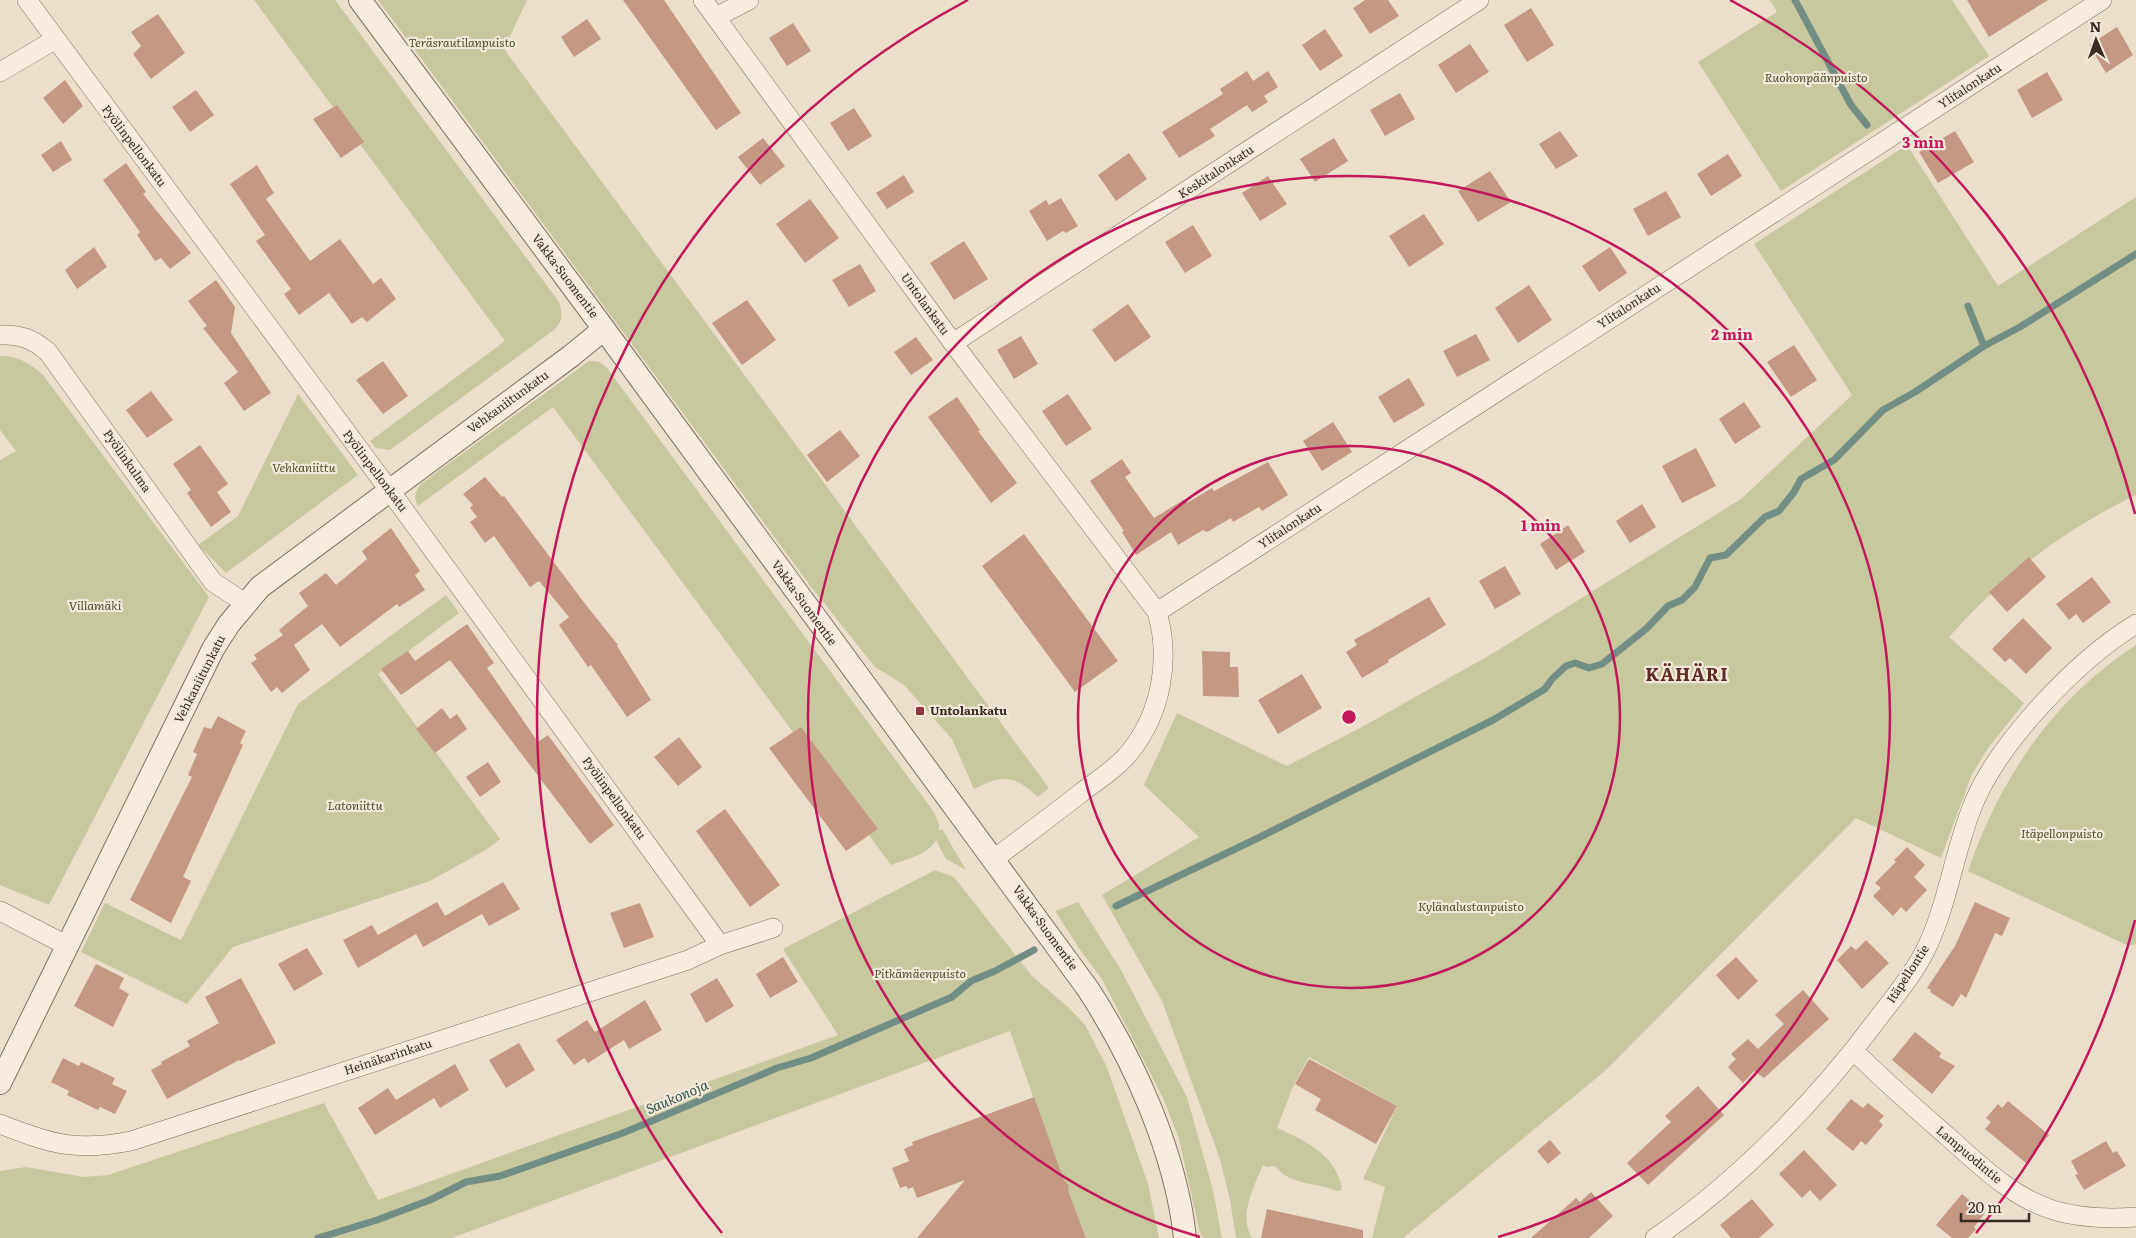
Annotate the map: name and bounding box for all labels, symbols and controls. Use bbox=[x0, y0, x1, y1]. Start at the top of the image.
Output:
north arrow bbox=[2071, 15, 2121, 65]
text: N bbox=[2089, 16, 2102, 36]
park label: Teräsrautilanpuisto bbox=[408, 33, 516, 51]
street label: Ylitalonkatu bbox=[1934, 58, 2005, 112]
park label: Ruohonpäänpuisto bbox=[1764, 68, 1868, 86]
street label: Pyölinpellonkatu bbox=[98, 101, 172, 190]
text: 3 min bbox=[1902, 130, 1945, 153]
street label: Keskitalonkatu bbox=[1174, 140, 1257, 202]
street label: Vakka-Suomentie bbox=[528, 229, 603, 321]
street label: Untolankatu bbox=[897, 269, 955, 338]
street label: Ylitalonkatu bbox=[1593, 278, 1664, 332]
text: 2 min bbox=[1711, 322, 1754, 345]
street label: Vehkaniitunkatu bbox=[463, 365, 552, 437]
street label: Pyölinkulma bbox=[99, 425, 157, 496]
street label: Pyölinpellonkatu bbox=[339, 426, 413, 515]
park label: Vehkaniittu bbox=[272, 458, 337, 476]
street label: Ylitalonkatu bbox=[1254, 498, 1325, 552]
text: 1 min bbox=[1521, 513, 1562, 536]
street label: Vakka-Suomentie bbox=[768, 556, 842, 649]
park label: Villamäki bbox=[69, 596, 122, 614]
street label: Vehkaniitunkatu bbox=[169, 631, 229, 726]
district label: KÄHÄRI bbox=[1645, 660, 1729, 687]
place label: Untolankatu bbox=[930, 701, 1007, 719]
marker: Untolankatu bbox=[914, 705, 926, 717]
centre of rings bbox=[1340, 708, 1358, 726]
street label: Pyölinpellonkatu bbox=[579, 752, 651, 843]
park label: Latoniittu bbox=[327, 796, 384, 814]
park label: Itäpellonpuisto bbox=[2021, 824, 2103, 842]
street label: Vakka-Suomentie bbox=[1009, 881, 1083, 974]
park label: Kylänalustanpuisto bbox=[1418, 897, 1524, 915]
street label: Itäpellontie bbox=[1881, 941, 1933, 1006]
park label: Pitkämäenpuisto bbox=[874, 964, 966, 982]
street label: Heinäkarinkatu bbox=[341, 1033, 434, 1079]
water label: Saukonoja bbox=[642, 1074, 711, 1118]
street label: Lampuodintie bbox=[1933, 1121, 2007, 1187]
scale bar bbox=[1961, 1190, 2028, 1222]
text: 20 m bbox=[1968, 1195, 2002, 1218]

